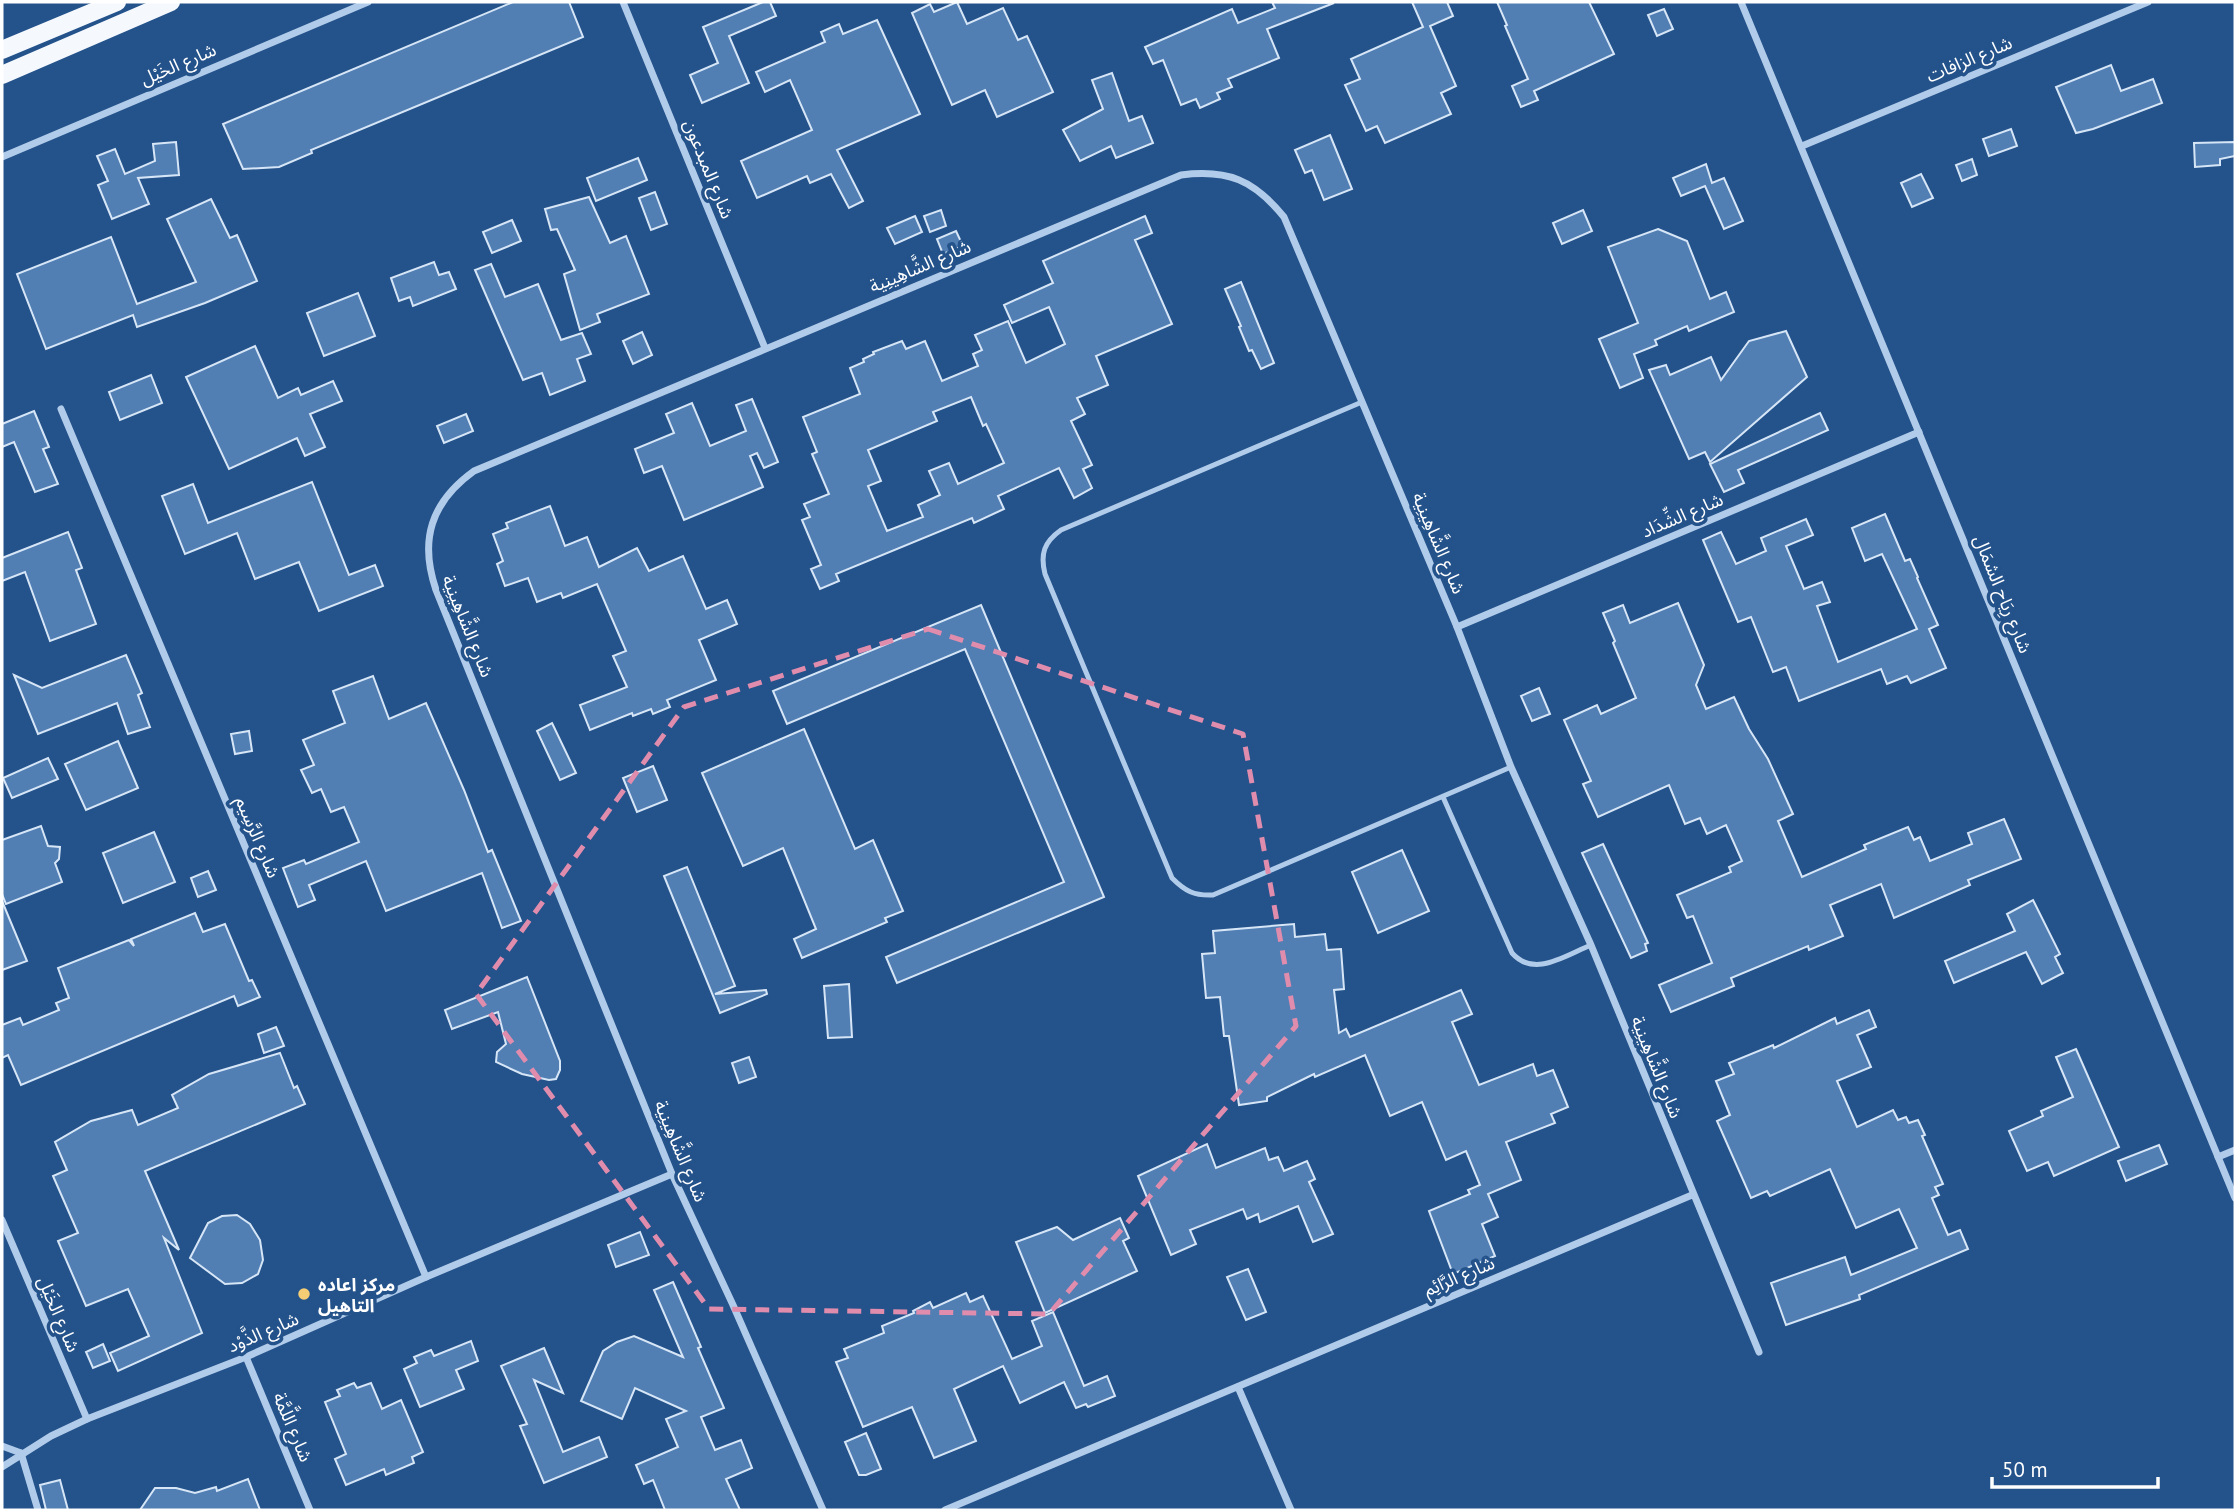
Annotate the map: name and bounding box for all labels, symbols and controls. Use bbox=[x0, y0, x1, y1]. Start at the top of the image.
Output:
street label: شارع الزافات bbox=[1923, 31, 2017, 90]
street label: شارع الخَيْل bbox=[137, 38, 221, 93]
street label: شارع المبدعون bbox=[676, 116, 739, 223]
street label: شارع الشَّاهِينِية bbox=[865, 232, 975, 300]
street label: شارع الشِّدَاد bbox=[1636, 484, 1728, 545]
street label: شارع الشَّاهِينِية bbox=[1405, 488, 1473, 598]
street label: شارع رِيَاح الشمَال bbox=[1966, 532, 2037, 658]
street label: شارع الشَّاهِينِية bbox=[434, 570, 502, 682]
street label: شارع الرَّسِيم bbox=[228, 793, 285, 882]
street label: شارع الشَّاهِينِية bbox=[1623, 1011, 1691, 1123]
street label: شارع الشَّاهِينِية bbox=[647, 1096, 715, 1206]
street label: شارع الرَّائِم bbox=[1420, 1251, 1499, 1304]
street label: شارع الخَيْل bbox=[30, 1273, 85, 1357]
place label: مركز اعاده التاهيل bbox=[318, 1273, 395, 1317]
marker: مركز اعاده التاهيل bbox=[296, 1286, 312, 1302]
street label: شارع الذَّوْد bbox=[223, 1304, 303, 1360]
street label: شارع اللَّمَّة bbox=[265, 1387, 322, 1466]
scale bar bbox=[1992, 1446, 2158, 1490]
text: 50 m bbox=[2002, 1456, 2048, 1483]

